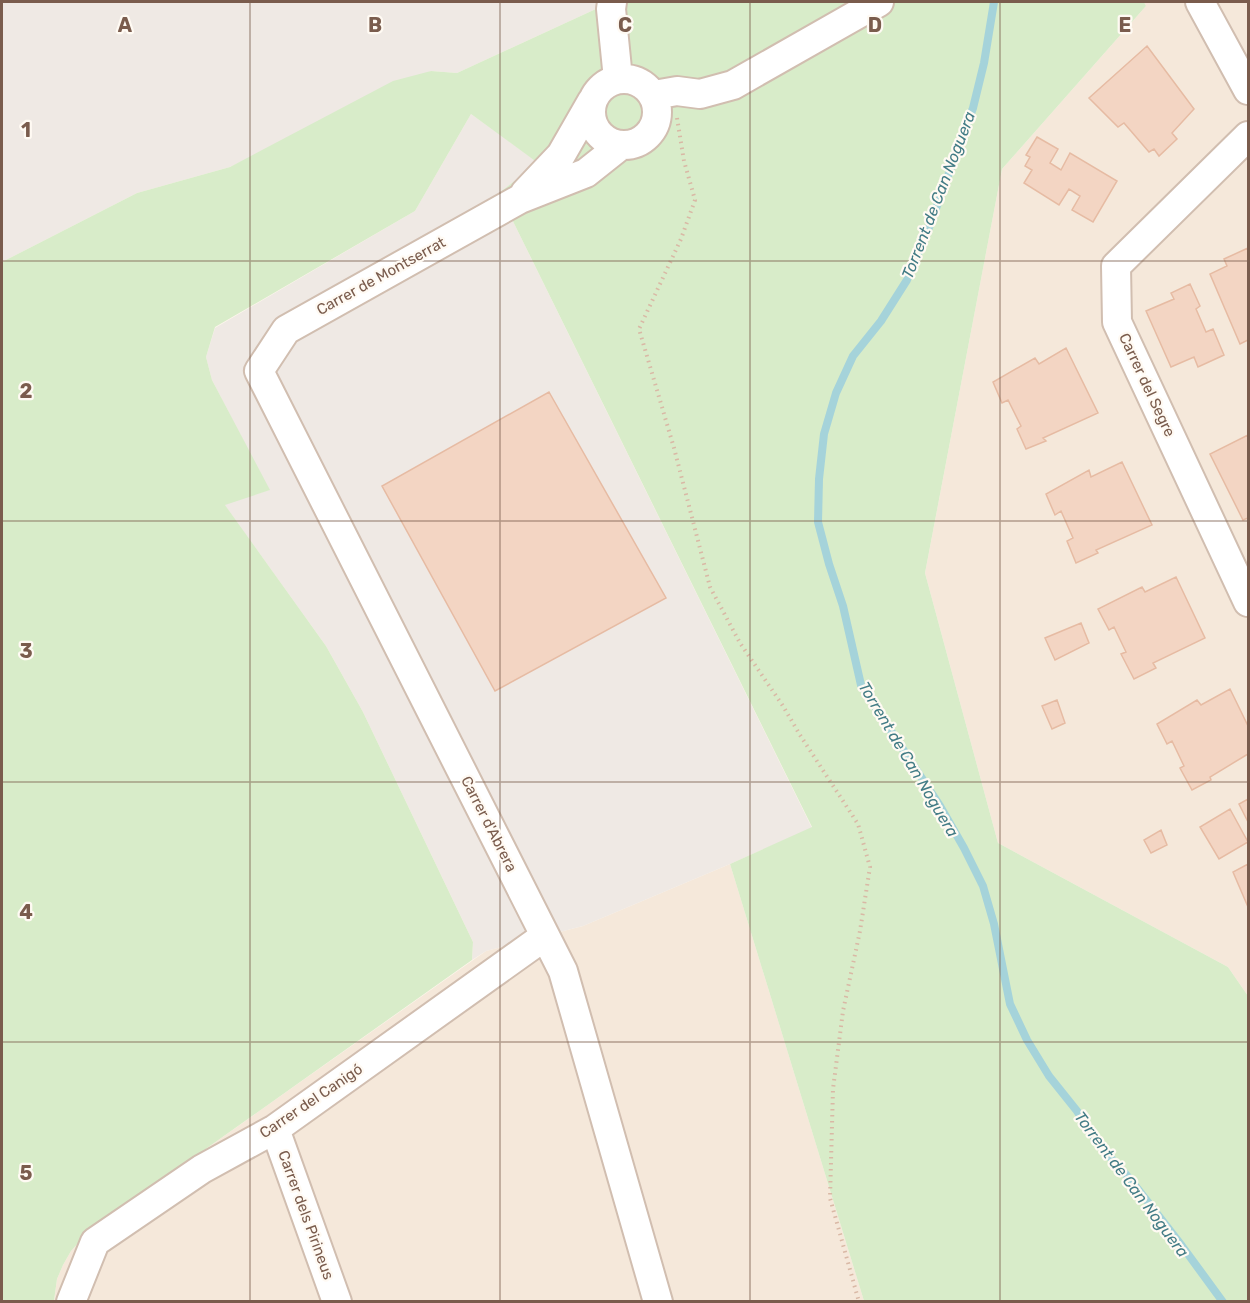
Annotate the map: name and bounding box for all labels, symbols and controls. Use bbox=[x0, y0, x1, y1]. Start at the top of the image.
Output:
text: A bbox=[118, 13, 133, 37]
text: B bbox=[368, 13, 382, 37]
text: C bbox=[618, 13, 632, 37]
text: D bbox=[868, 13, 882, 37]
text: E bbox=[1119, 13, 1131, 37]
water label: Torrent de Can Noguera bbox=[898, 109, 979, 282]
text: 1 bbox=[21, 118, 31, 142]
street label: Carrer de Montserrat bbox=[313, 233, 449, 319]
street label: Carrer del Segre bbox=[1115, 330, 1179, 440]
text: 2 bbox=[20, 379, 33, 403]
text: 3 bbox=[19, 639, 33, 663]
water label: Torrent de Can Noguera bbox=[855, 678, 962, 840]
street label: Carrer d'Abrera bbox=[457, 773, 521, 875]
text: 4 bbox=[19, 900, 33, 924]
street label: Carrer del Canigó bbox=[256, 1060, 366, 1142]
water label: Torrent de Can Noguera bbox=[1071, 1108, 1193, 1261]
street label: Carrer dels Pirineus bbox=[274, 1148, 338, 1282]
text: 5 bbox=[20, 1161, 33, 1185]

